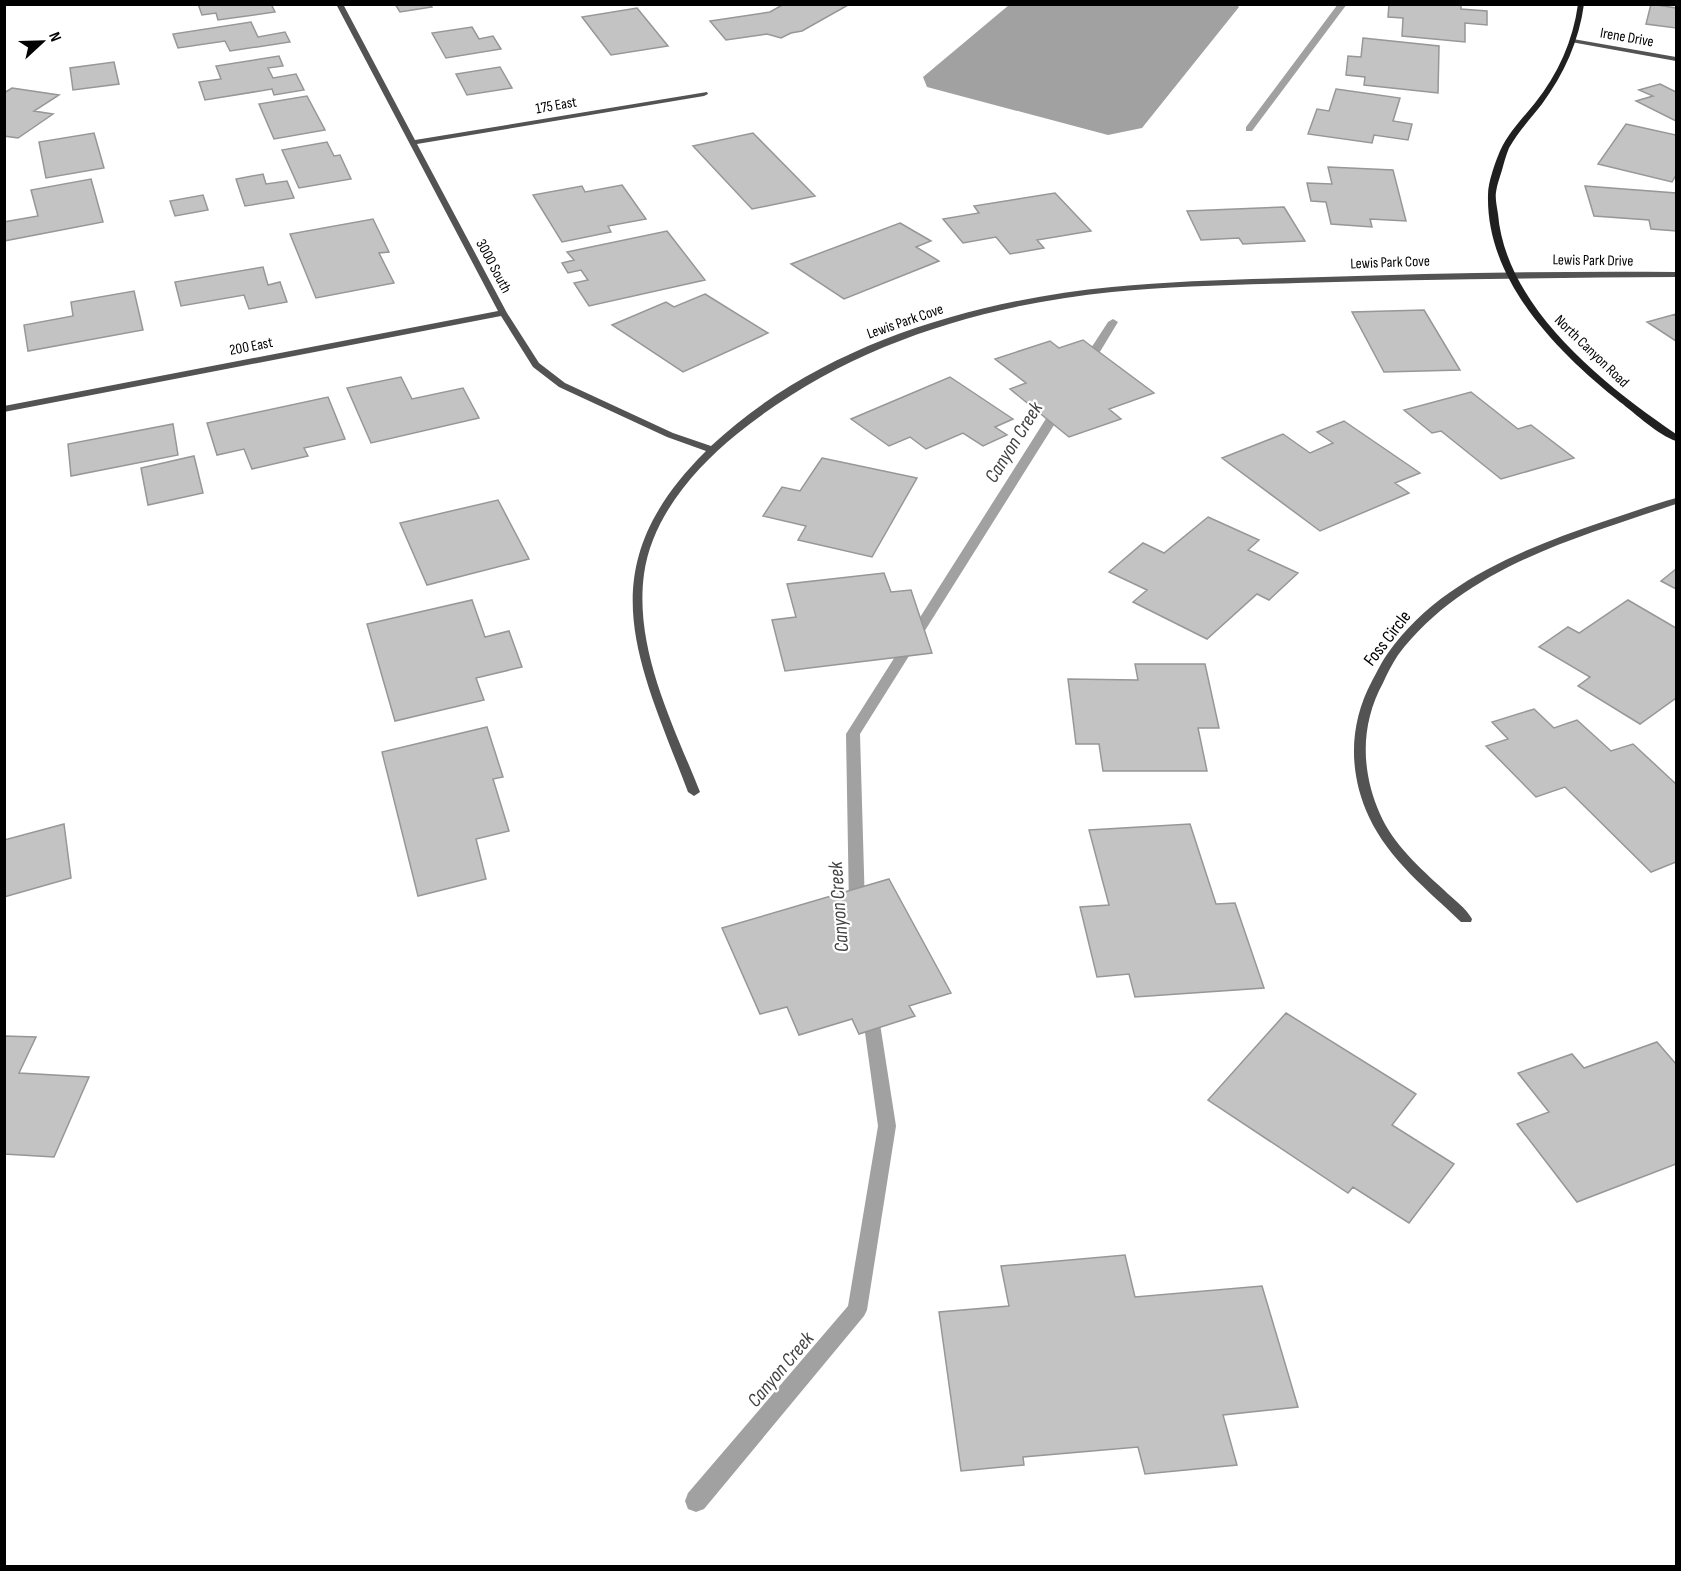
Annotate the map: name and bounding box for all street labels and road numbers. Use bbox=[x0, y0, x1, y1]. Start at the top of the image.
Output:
street label: Irene Drive bbox=[1599, 23, 1655, 52]
street label: 175 East bbox=[534, 92, 578, 118]
street label: 3000 South bbox=[471, 236, 516, 297]
street label: Lewis Park Drive bbox=[1552, 250, 1634, 271]
street label: Lewis Park Cove bbox=[1350, 252, 1430, 273]
street label: Lewis Park Cove bbox=[864, 300, 946, 343]
street label: North Canyon Road bbox=[1550, 311, 1633, 392]
street label: 200 East bbox=[228, 333, 275, 360]
street label: Foss Circle bbox=[1359, 606, 1415, 670]

